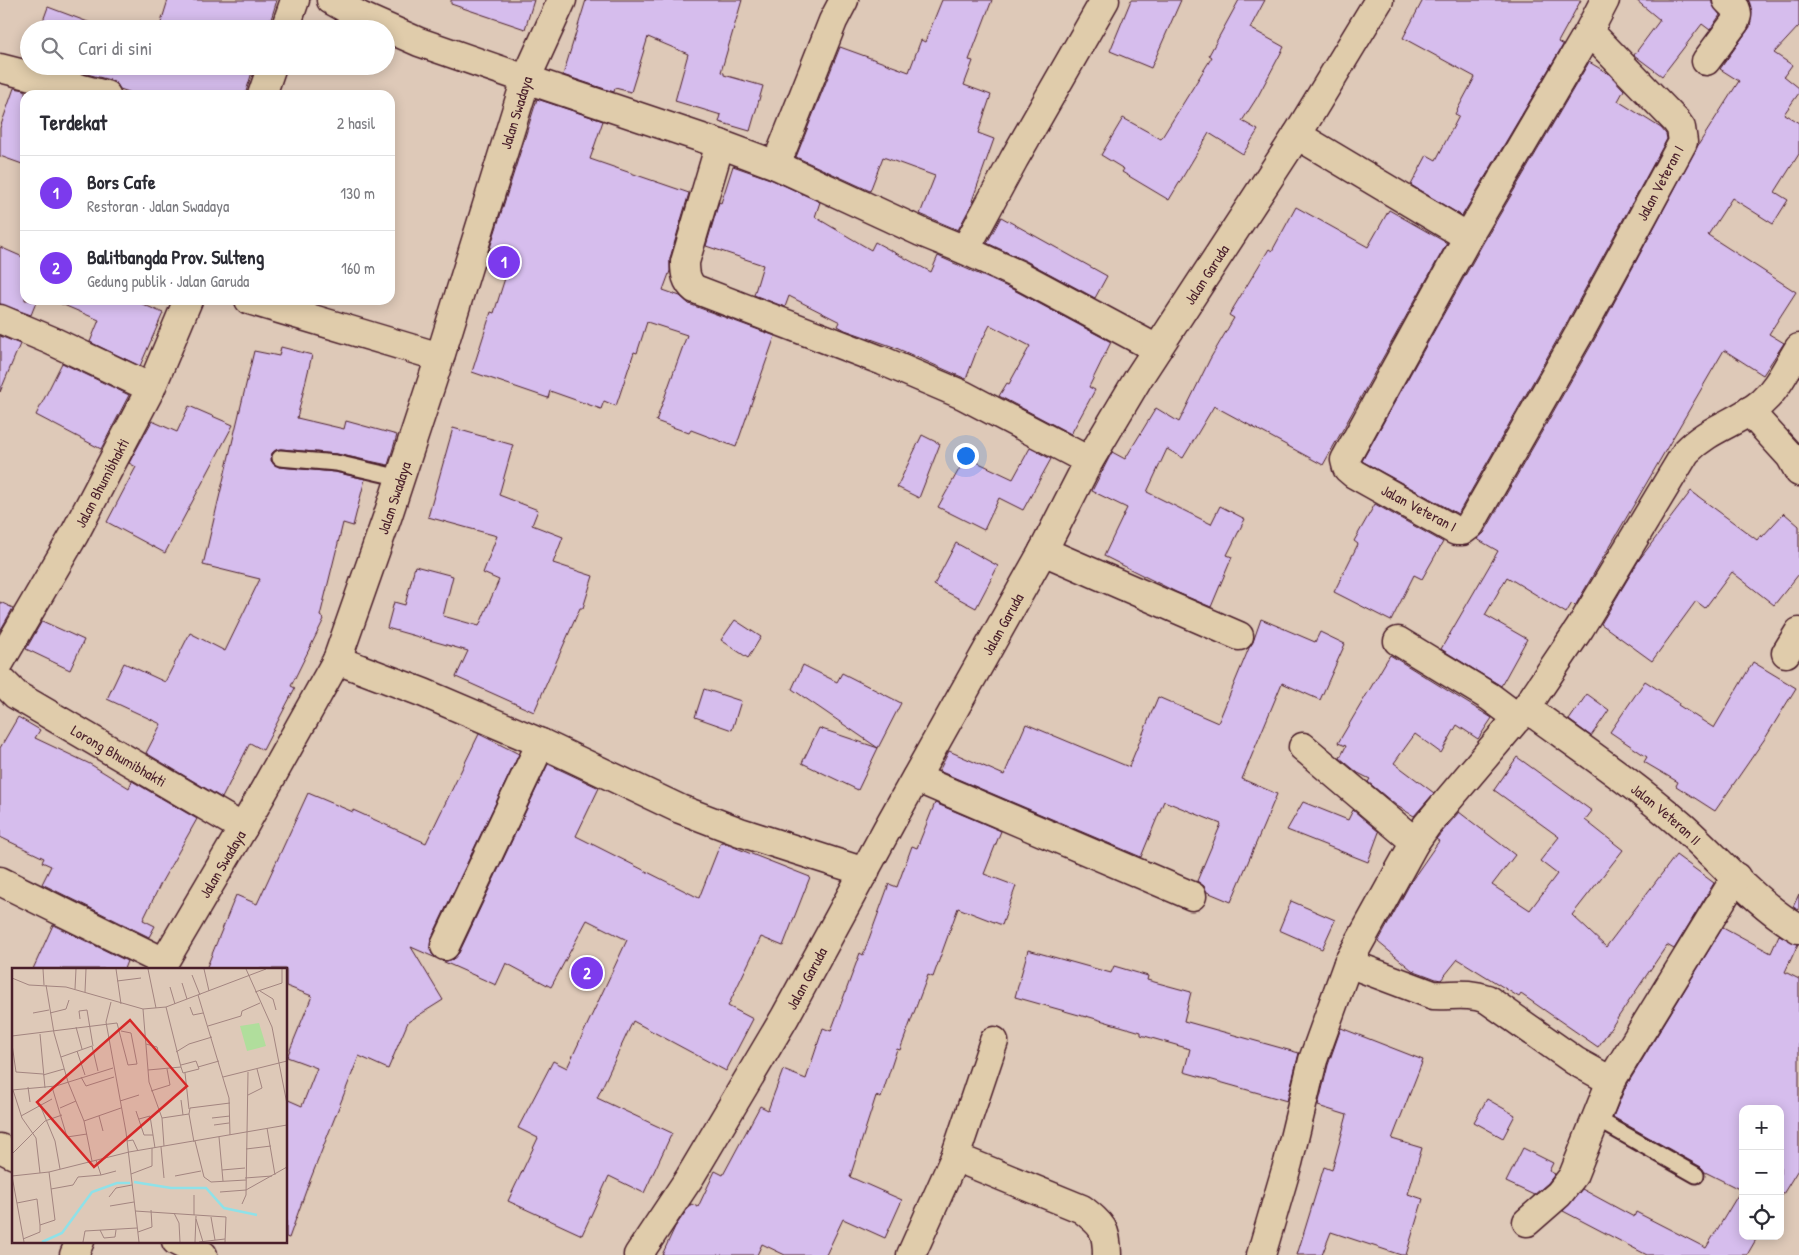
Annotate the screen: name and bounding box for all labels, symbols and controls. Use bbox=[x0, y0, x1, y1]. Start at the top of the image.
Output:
search box bbox=[20, 20, 395, 75]
icon: search bbox=[38, 34, 66, 62]
text: Cari di sini bbox=[78, 35, 152, 61]
street label: Jalan Swadaya bbox=[494, 73, 537, 152]
text: Terdekat bbox=[40, 108, 107, 137]
text: 2 hasil bbox=[337, 112, 375, 134]
street label: Jalan Veteran I bbox=[1631, 142, 1689, 224]
text: Bors Cafe bbox=[87, 169, 156, 195]
text: 1 bbox=[53, 182, 59, 204]
text: 130 m bbox=[340, 182, 375, 204]
text: Restoran · Jalan Swadaya bbox=[87, 195, 229, 217]
street label: Jalan Garuda bbox=[1179, 240, 1234, 309]
pin: 1 bbox=[488, 243, 520, 281]
text: Balitbangda Prov. Sulteng bbox=[87, 244, 264, 270]
text: 2 bbox=[52, 257, 60, 279]
text: 160 m bbox=[341, 257, 375, 279]
text: Gedung publik · Jalan Garuda bbox=[87, 270, 249, 292]
street label: Jalan Bhumibhakti bbox=[69, 434, 133, 531]
your location bbox=[953, 443, 979, 469]
street label: Jalan Swadaya bbox=[372, 459, 415, 537]
street label: Jalan Veteran I bbox=[1378, 479, 1460, 537]
street label: Jalan Garuda bbox=[976, 589, 1028, 659]
street label: Lorong Bhumibhakti bbox=[67, 719, 170, 791]
street label: Jalan Veteran II bbox=[1627, 778, 1706, 849]
street label: Jalan Swadaya bbox=[194, 826, 250, 902]
street label: Jalan Garuda bbox=[781, 943, 832, 1013]
pin: 2 bbox=[571, 954, 603, 992]
inset map bbox=[12, 968, 288, 1242]
map controls bbox=[1739, 1105, 1784, 1240]
button: + bbox=[1739, 1105, 1784, 1150]
button: − bbox=[1739, 1150, 1784, 1195]
button: locate bbox=[1739, 1195, 1784, 1240]

